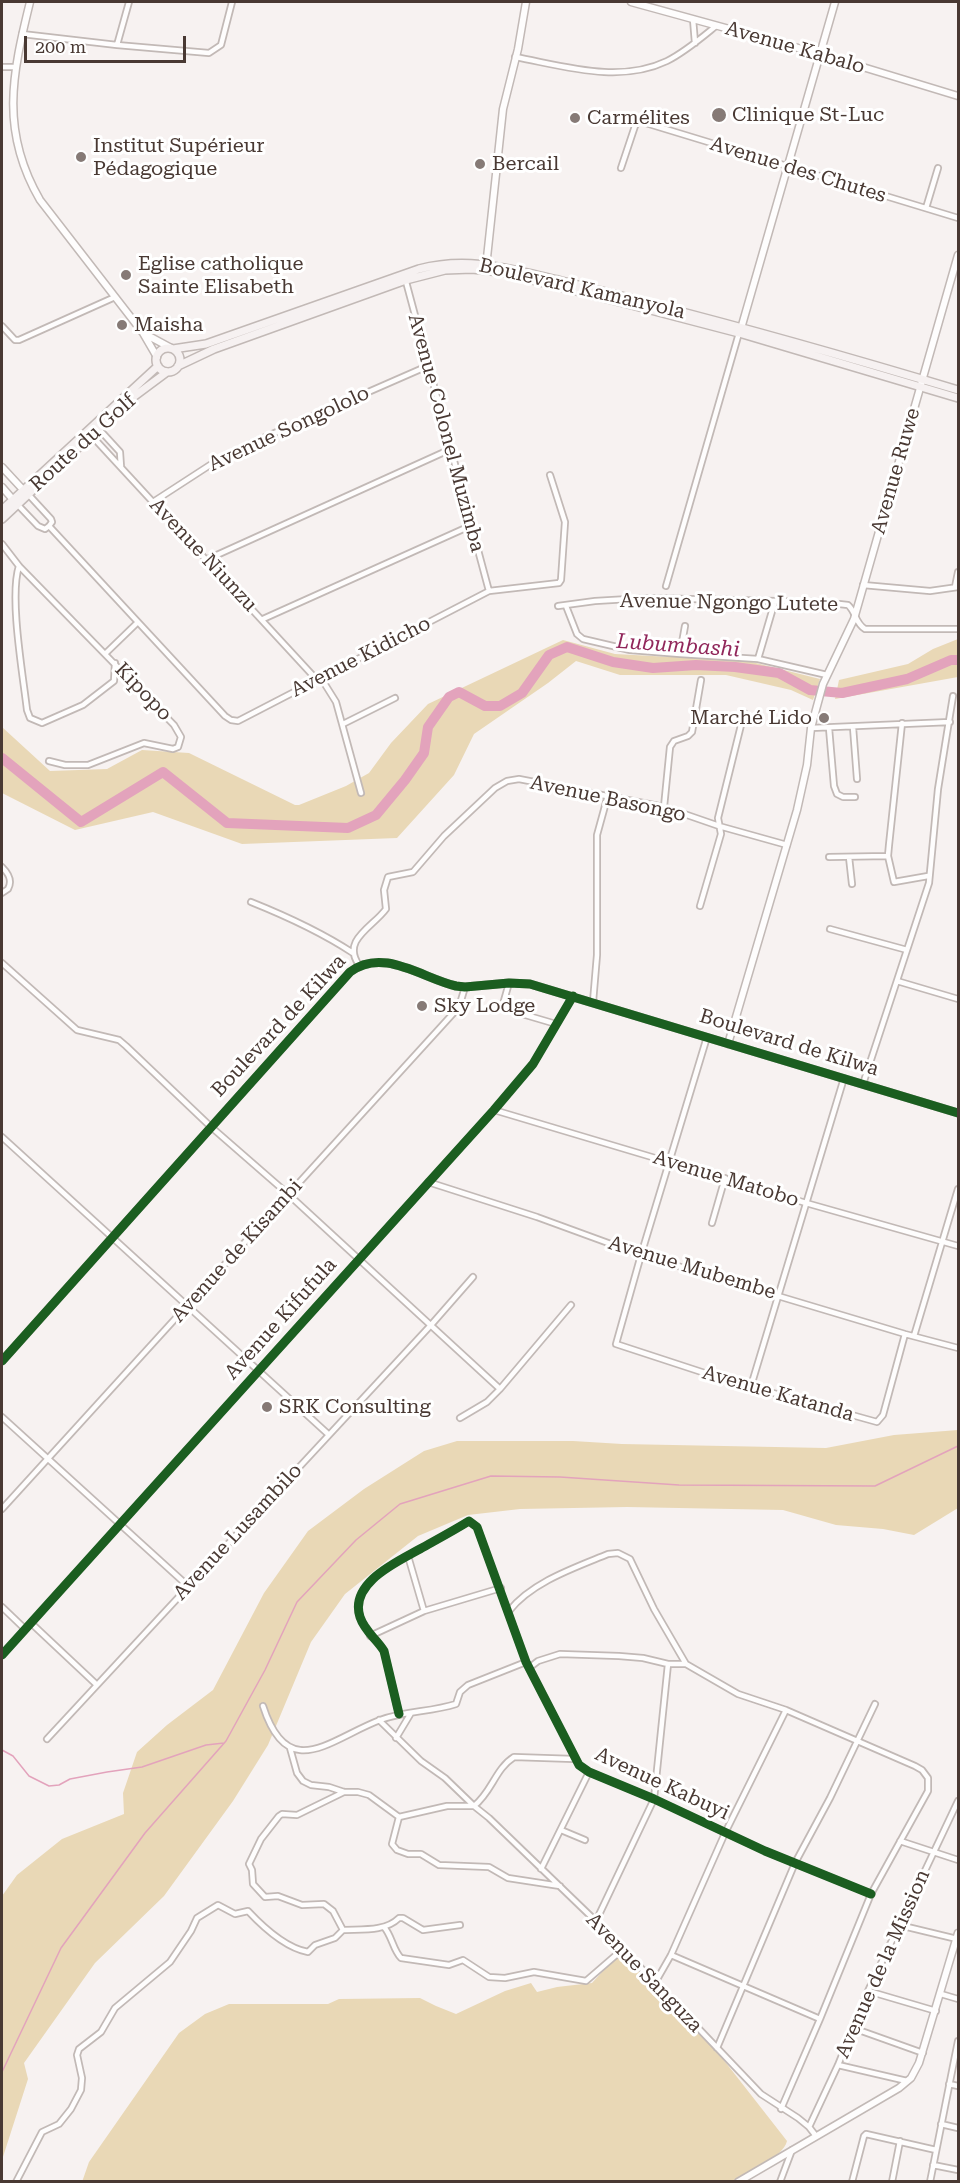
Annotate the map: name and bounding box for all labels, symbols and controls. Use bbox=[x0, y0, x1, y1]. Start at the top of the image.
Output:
street label: Avenue Kabalo bbox=[723, 17, 867, 79]
scale bar bbox=[27, 24, 189, 62]
text: 200 m bbox=[35, 36, 86, 57]
place label: Clinique St-Luc bbox=[732, 103, 884, 127]
place label: Carmélites bbox=[587, 106, 690, 130]
marker: Clinique St-Luc bbox=[710, 106, 728, 124]
marker: Carmélites bbox=[568, 111, 582, 125]
street label: Avenue des Chutes bbox=[707, 132, 889, 208]
place label: Institut Supérieur Pédagogique bbox=[93, 134, 264, 181]
marker: Institut Supérieur Pédagogique bbox=[74, 150, 88, 164]
place label: Bercail bbox=[492, 152, 559, 176]
marker: Bercail bbox=[473, 157, 487, 171]
place label: Eglise catholique Sainte Elisabeth bbox=[138, 252, 303, 299]
street label: Boulevard Kamanyola bbox=[477, 254, 687, 324]
marker: Eglise catholique Sainte Elisabeth bbox=[119, 268, 133, 282]
street label: Avenue Colonel Muzimba bbox=[403, 311, 489, 555]
place label: Maisha bbox=[134, 313, 203, 337]
marker: Maisha bbox=[115, 318, 129, 332]
street label: Avenue Songololo bbox=[205, 381, 373, 477]
street label: Route du Golf bbox=[25, 389, 141, 497]
street label: Avenue Ruwe bbox=[867, 405, 925, 537]
street label: Avenue Niunzu bbox=[144, 493, 262, 617]
street label: Avenue Ngongo Lutete bbox=[620, 589, 838, 617]
street label: Avenue Kidicho bbox=[287, 612, 435, 702]
water label: Lubumbashi bbox=[615, 629, 741, 663]
street label: Kipopo bbox=[109, 658, 177, 726]
place label: Marché Lido bbox=[690, 706, 812, 730]
marker: Marché Lido bbox=[817, 711, 831, 725]
street label: Avenue Basongo bbox=[528, 771, 688, 827]
street label: Boulevard de Kilwa bbox=[207, 950, 351, 1102]
place label: Sky Lodge bbox=[434, 994, 535, 1018]
marker: Sky Lodge bbox=[415, 999, 429, 1013]
street label: Boulevard de Kilwa bbox=[696, 1004, 882, 1082]
street label: Avenue Matobo bbox=[650, 1145, 802, 1213]
street label: Avenue de Kisambi bbox=[166, 1175, 308, 1327]
street label: Avenue Mubembe bbox=[605, 1231, 779, 1305]
street label: Avenue Kifufula bbox=[220, 1253, 342, 1385]
street label: Avenue Katanda bbox=[700, 1361, 856, 1427]
place label: SRK Consulting bbox=[279, 1395, 431, 1419]
marker: SRK Consulting bbox=[260, 1400, 274, 1414]
street label: Avenue Lusambilo bbox=[169, 1459, 307, 1605]
street label: Avenue Kabuyi bbox=[591, 1742, 733, 1826]
street label: Avenue de la Mission bbox=[831, 1866, 935, 2062]
street label: Avenue Sanguza bbox=[581, 1908, 707, 2038]

